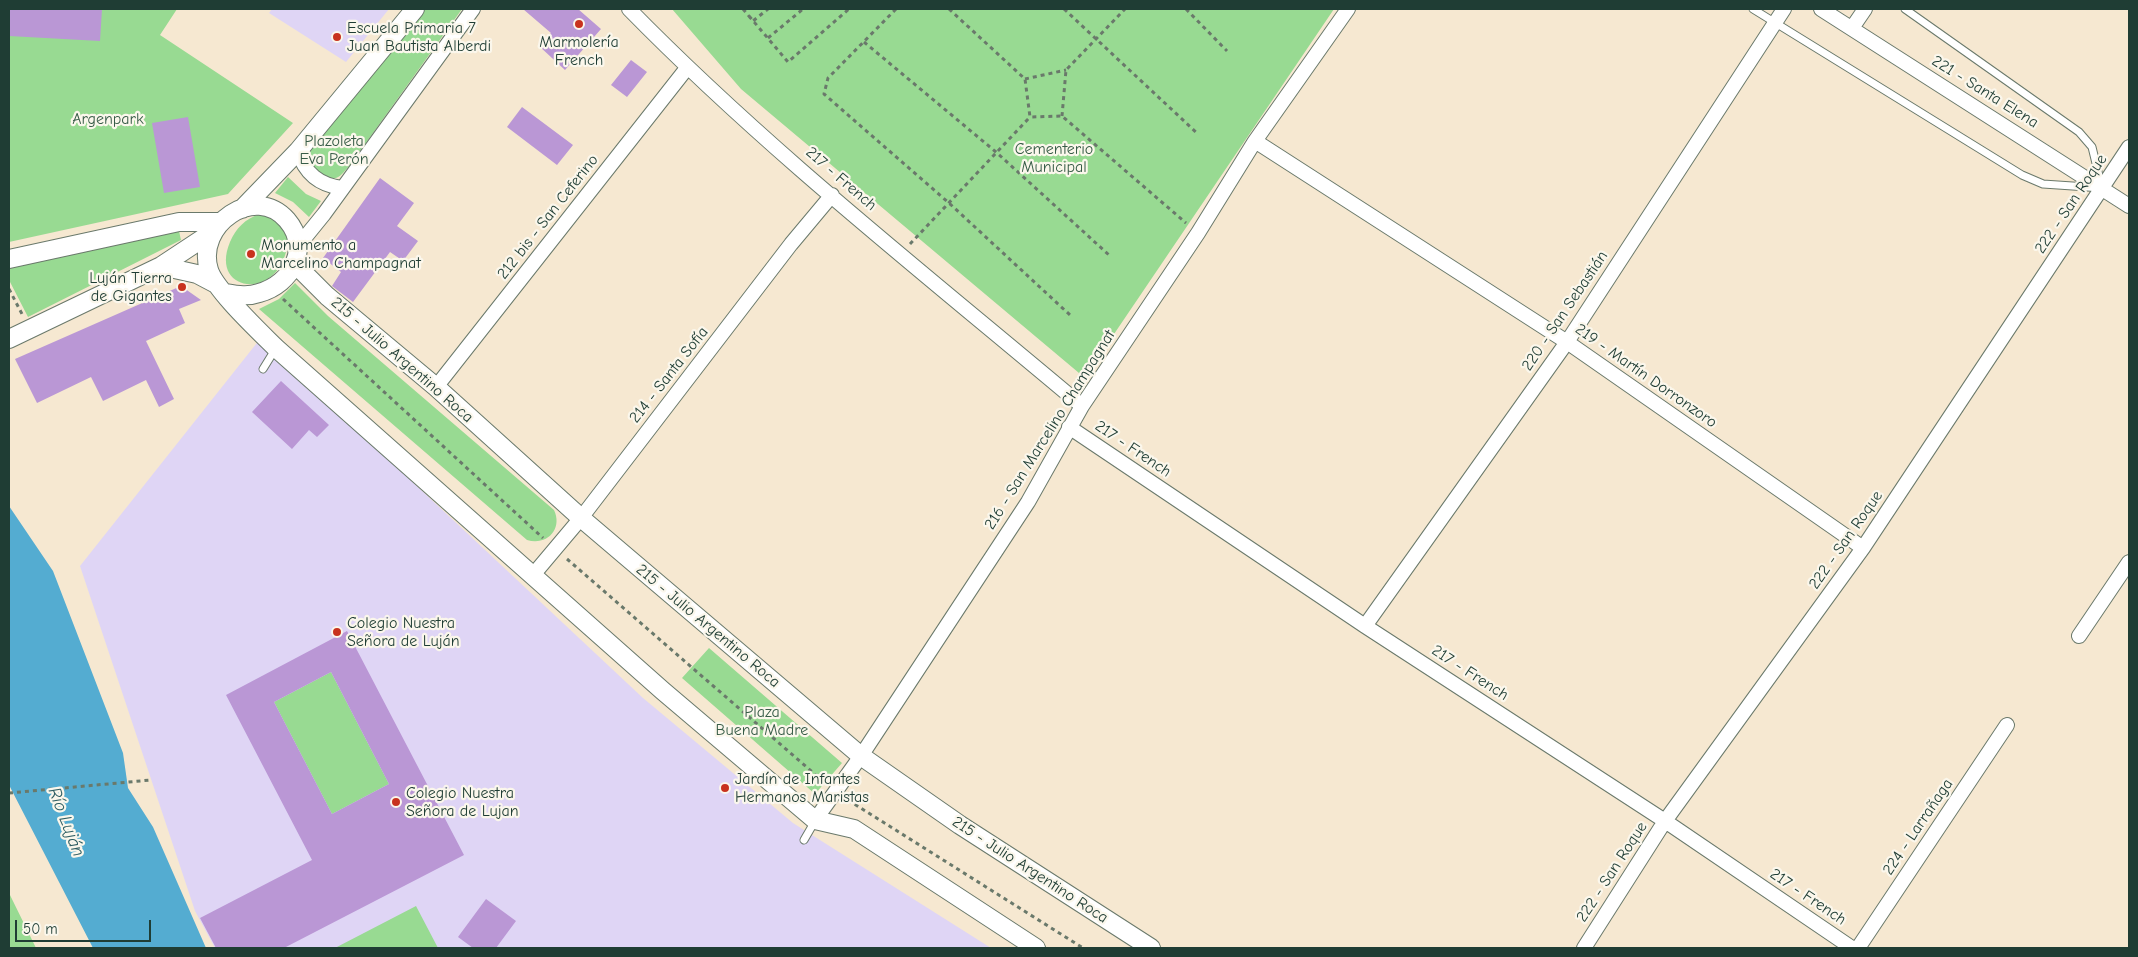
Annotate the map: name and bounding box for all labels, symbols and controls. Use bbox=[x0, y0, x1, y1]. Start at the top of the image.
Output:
place label: Escuela Primaria 7 Juan Bautista Alberdi bbox=[347, 18, 491, 56]
marker: Marmolería French bbox=[573, 18, 585, 30]
marker: Escuela Primaria 7 Juan Bautista Alberdi bbox=[331, 31, 343, 43]
place label: Marmolería French bbox=[539, 32, 619, 70]
street label: 221 - Santa Elena bbox=[1928, 52, 2042, 132]
park label: Argenpark bbox=[72, 109, 144, 129]
park label: Plazoleta Eva Perón bbox=[299, 131, 369, 169]
park label: Cementerio Municipal bbox=[1015, 139, 1093, 177]
street label: 217 - French bbox=[802, 143, 880, 215]
street label: 212 bis - San Ceferino bbox=[493, 151, 603, 283]
street label: 222 - San Roque bbox=[2031, 151, 2111, 257]
place label: Monumento a Marcelino Champagnat bbox=[261, 235, 421, 273]
street label: 220 - San Sebastián bbox=[1518, 247, 1612, 375]
marker: Monumento a Marcelino Champagnat bbox=[245, 248, 257, 260]
place label: Luján Tierra de Gigantes bbox=[89, 268, 172, 306]
marker: Luján Tierra de Gigantes bbox=[176, 281, 188, 293]
street label: 215 - Julio Argentino Roca bbox=[327, 293, 477, 427]
street label: 219 - Martín Dorronzoro bbox=[1571, 320, 1721, 432]
street label: 214 - Santa Sofía bbox=[625, 323, 713, 427]
street label: 216 - San Marcelino Champagnat bbox=[980, 327, 1120, 533]
street label: 217 - French bbox=[1091, 416, 1175, 482]
street label: 222 - San Roque bbox=[1805, 487, 1887, 593]
street label: 215 - Julio Argentino Roca bbox=[632, 560, 784, 692]
place label: Colegio Nuestra Señora de Luján bbox=[347, 613, 460, 651]
marker: Colegio Nuestra Señora de Luján bbox=[331, 626, 343, 638]
street label: 217 - French bbox=[1428, 641, 1512, 705]
park label: Plaza Buena Madre bbox=[716, 702, 808, 740]
place label: Jardín de Infantes Hermanos Maristas bbox=[735, 769, 869, 807]
street label: 224 - Larrañaga bbox=[1879, 775, 1957, 879]
marker: Jardín de Infantes Hermanos Maristas bbox=[719, 782, 731, 794]
place label: Colegio Nuestra Señora de Lujan bbox=[406, 783, 519, 821]
water label: Río Luján bbox=[43, 784, 89, 860]
marker: Colegio Nuestra Señora de Lujan bbox=[390, 796, 402, 808]
street label: 215 - Julio Argentino Roca bbox=[948, 812, 1112, 928]
street label: 222 - San Roque bbox=[1572, 818, 1652, 926]
street label: 217 - French bbox=[1766, 864, 1850, 930]
scale bar bbox=[18, 910, 154, 942]
text: 50 m bbox=[23, 920, 58, 938]

